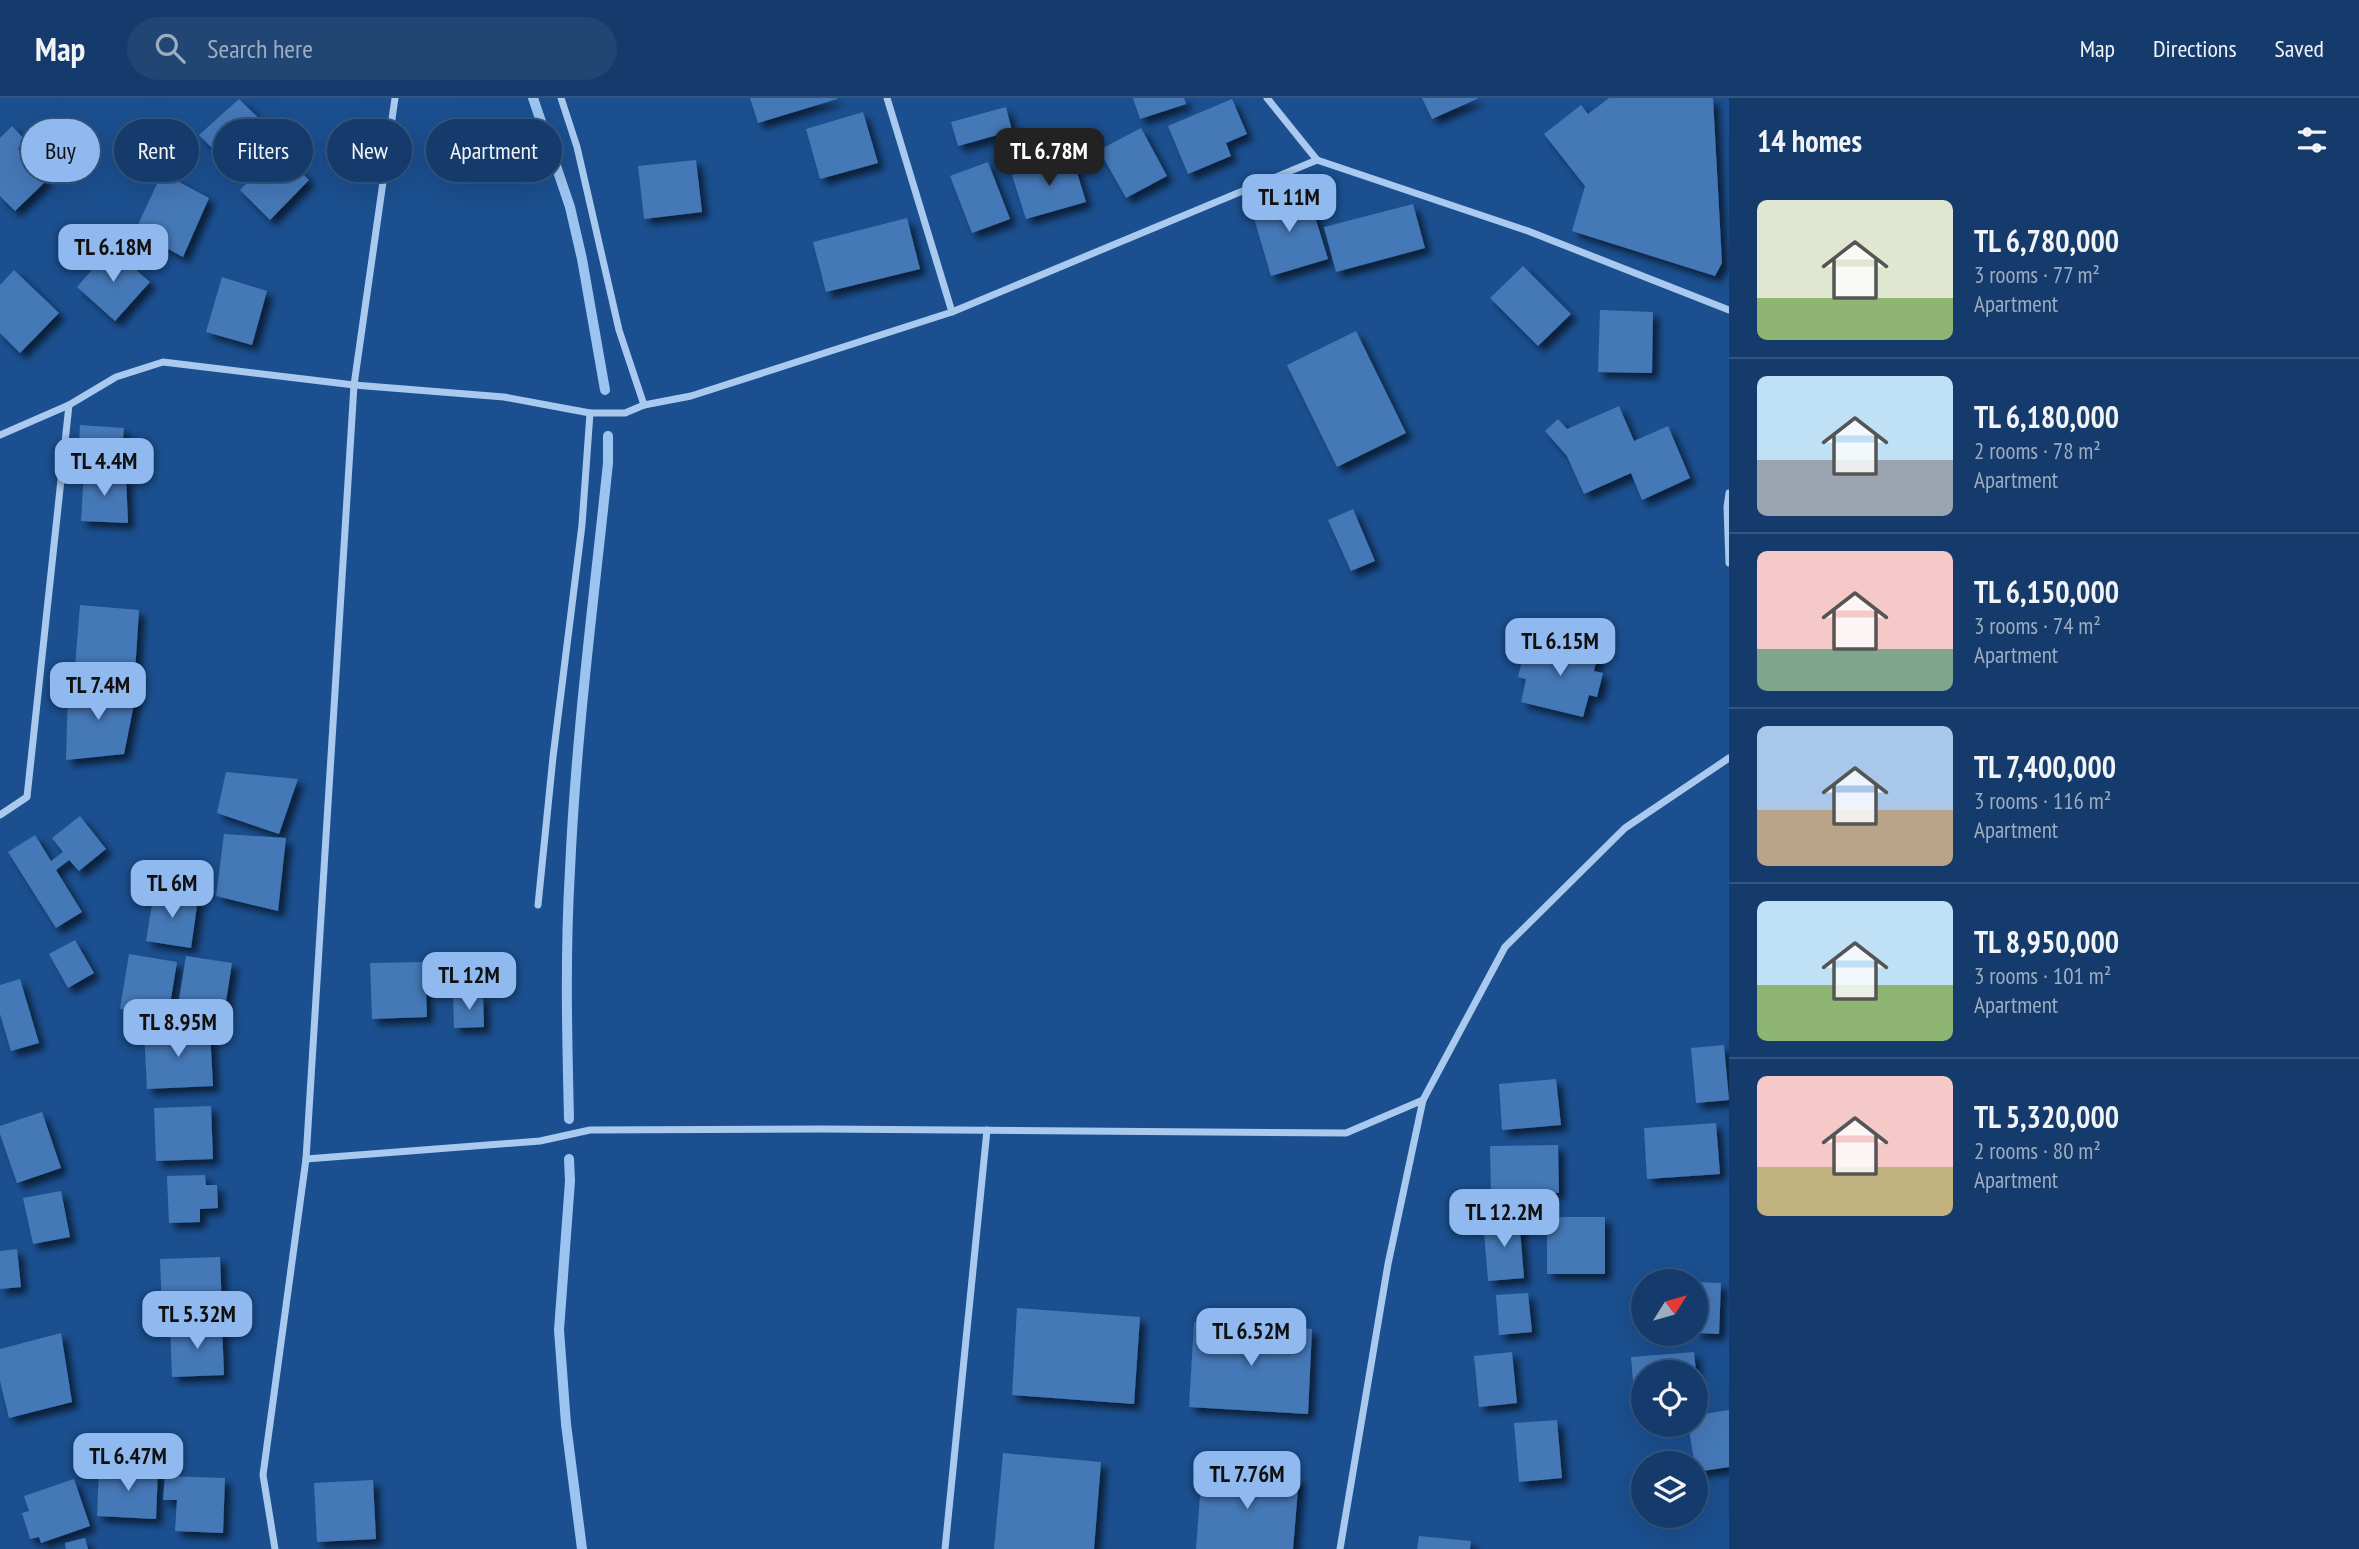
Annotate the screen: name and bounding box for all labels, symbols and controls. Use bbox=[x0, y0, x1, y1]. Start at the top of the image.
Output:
search box bbox=[127, 17, 617, 80]
text: Map bbox=[35, 27, 85, 70]
icon: search bbox=[151, 29, 189, 67]
text: Search here bbox=[207, 32, 313, 65]
text: Map bbox=[2080, 33, 2115, 64]
text: Directions bbox=[2153, 33, 2237, 64]
text: Saved bbox=[2275, 33, 2324, 64]
chip: Buy bbox=[21, 119, 100, 182]
chip: Rent bbox=[114, 119, 199, 182]
chip: Filters bbox=[213, 119, 313, 182]
chip: New bbox=[327, 119, 412, 182]
chip: Apartment bbox=[426, 119, 562, 182]
text: 14 homes bbox=[1757, 121, 1862, 160]
icon: filters bbox=[2293, 121, 2331, 159]
pin: TL 6.78M bbox=[977, 129, 1121, 188]
text: TL 6.78M bbox=[1010, 136, 1088, 165]
pin: TL 11M bbox=[1232, 174, 1346, 234]
text: TL 11M bbox=[1258, 182, 1320, 211]
text: TL 6,780,000 bbox=[1974, 221, 2119, 260]
pin: TL 6.18M bbox=[41, 225, 185, 284]
icon: home bbox=[1813, 228, 1897, 312]
text: TL 6.18M bbox=[74, 232, 152, 261]
text: 3 rooms · 77 m² bbox=[1974, 260, 2100, 289]
text: Apartment bbox=[1974, 289, 2058, 318]
text: TL 6,180,000 bbox=[1974, 397, 2119, 436]
icon: home bbox=[1813, 404, 1897, 488]
text: 2 rooms · 78 m² bbox=[1974, 436, 2101, 465]
pin: TL 4.4M bbox=[39, 438, 169, 498]
text: TL 4.4M bbox=[71, 446, 137, 475]
text: Apartment bbox=[1974, 465, 2058, 494]
text: TL 6,150,000 bbox=[1974, 572, 2119, 611]
icon: home bbox=[1813, 579, 1897, 663]
text: 3 rooms · 74 m² bbox=[1974, 611, 2101, 640]
pin: TL 6.15M bbox=[1488, 618, 1632, 678]
text: TL 6.15M bbox=[1521, 626, 1599, 655]
text: Apartment bbox=[1974, 640, 2058, 669]
pin: TL 7.4M bbox=[33, 662, 163, 722]
text: TL 7.4M bbox=[66, 670, 130, 699]
text: TL 7,400,000 bbox=[1974, 747, 2116, 786]
icon: home bbox=[1813, 754, 1897, 838]
text: 3 rooms · 116 m² bbox=[1974, 786, 2111, 815]
text: Apartment bbox=[1974, 815, 2058, 844]
pin: TL 6M bbox=[123, 860, 221, 920]
text: TL 6M bbox=[147, 868, 197, 897]
text: TL 8,950,000 bbox=[1974, 922, 2119, 961]
icon: home bbox=[1813, 929, 1897, 1013]
pin: TL 12M bbox=[412, 953, 526, 1012]
text: TL 12M bbox=[438, 960, 500, 989]
text: 3 rooms · 101 m² bbox=[1974, 961, 2111, 990]
text: Apartment bbox=[1974, 990, 2058, 1019]
pin: TL 8.95M bbox=[106, 1000, 250, 1059]
text: TL 8.95M bbox=[139, 1007, 217, 1036]
text: TL 5,320,000 bbox=[1974, 1097, 2119, 1136]
icon: home bbox=[1813, 1104, 1897, 1188]
text: 2 rooms · 80 m² bbox=[1974, 1136, 2101, 1165]
text: Apartment bbox=[1974, 1165, 2058, 1194]
pin: TL 12.2M bbox=[1432, 1190, 1576, 1249]
text: TL 12.2M bbox=[1465, 1197, 1543, 1226]
north arrow bbox=[1631, 1269, 1708, 1346]
map controls bbox=[1631, 1269, 1708, 1528]
pin: TL 5.32M bbox=[125, 1292, 269, 1351]
text: TL 5.32M bbox=[158, 1299, 236, 1328]
pin: TL 6.52M bbox=[1179, 1308, 1323, 1368]
text: TL 6.52M bbox=[1212, 1316, 1290, 1345]
button: locate bbox=[1631, 1360, 1708, 1437]
pin: TL 6.47M bbox=[56, 1434, 200, 1493]
text: TL 6.47M bbox=[89, 1441, 167, 1470]
button: layers bbox=[1631, 1451, 1708, 1528]
pin: TL 7.76M bbox=[1175, 1452, 1319, 1511]
text: TL 7.76M bbox=[1209, 1459, 1285, 1488]

